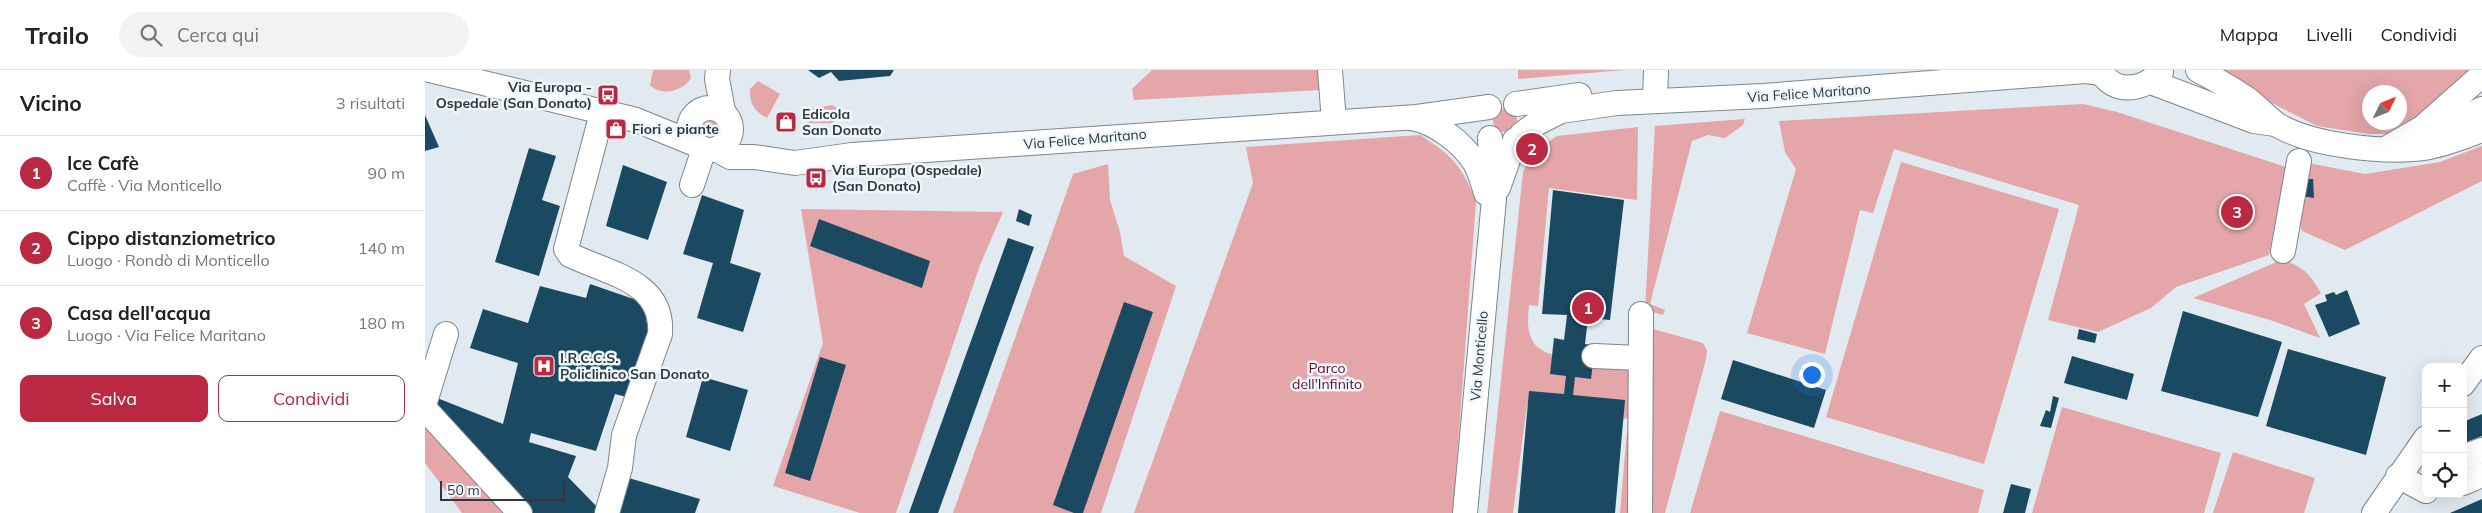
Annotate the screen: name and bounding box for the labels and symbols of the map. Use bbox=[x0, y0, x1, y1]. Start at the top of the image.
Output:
place label: Via Europa - Ospedale (San Donato) bbox=[436, 78, 592, 112]
street label: Via Felice Maritano bbox=[1747, 80, 1871, 106]
bus stop icon: Via Europa - Ospedale (San Donato) bbox=[596, 83, 620, 107]
north arrow bbox=[2362, 85, 2407, 130]
place label: Edicola San Donato bbox=[802, 105, 882, 139]
shop icon: Edicola San Donato bbox=[774, 110, 798, 134]
shop icon: Fiori e piante bbox=[604, 117, 628, 141]
place label: Fiori e piante bbox=[632, 120, 719, 138]
street label: Via Felice Maritano bbox=[1023, 125, 1147, 153]
pin: 2 bbox=[1516, 130, 1548, 168]
place label: Via Europa (Ospedale) (San Donato) bbox=[831, 161, 983, 195]
bus stop icon: Via Europa (Ospedale) (San Donato) bbox=[804, 166, 828, 190]
pin: 3 bbox=[2221, 193, 2253, 231]
pin: 1 bbox=[1572, 289, 1604, 327]
street label: Via Monticello bbox=[1466, 310, 1492, 402]
place label: I.R.C.C.S. Policlinico San Donato bbox=[560, 349, 710, 383]
hospital icon: I.R.C.C.S. Policlinico San Donato bbox=[532, 354, 556, 378]
park label: Parco dell'Infinito bbox=[1292, 359, 1362, 393]
your location bbox=[1799, 362, 1825, 388]
scale bar bbox=[440, 478, 565, 501]

